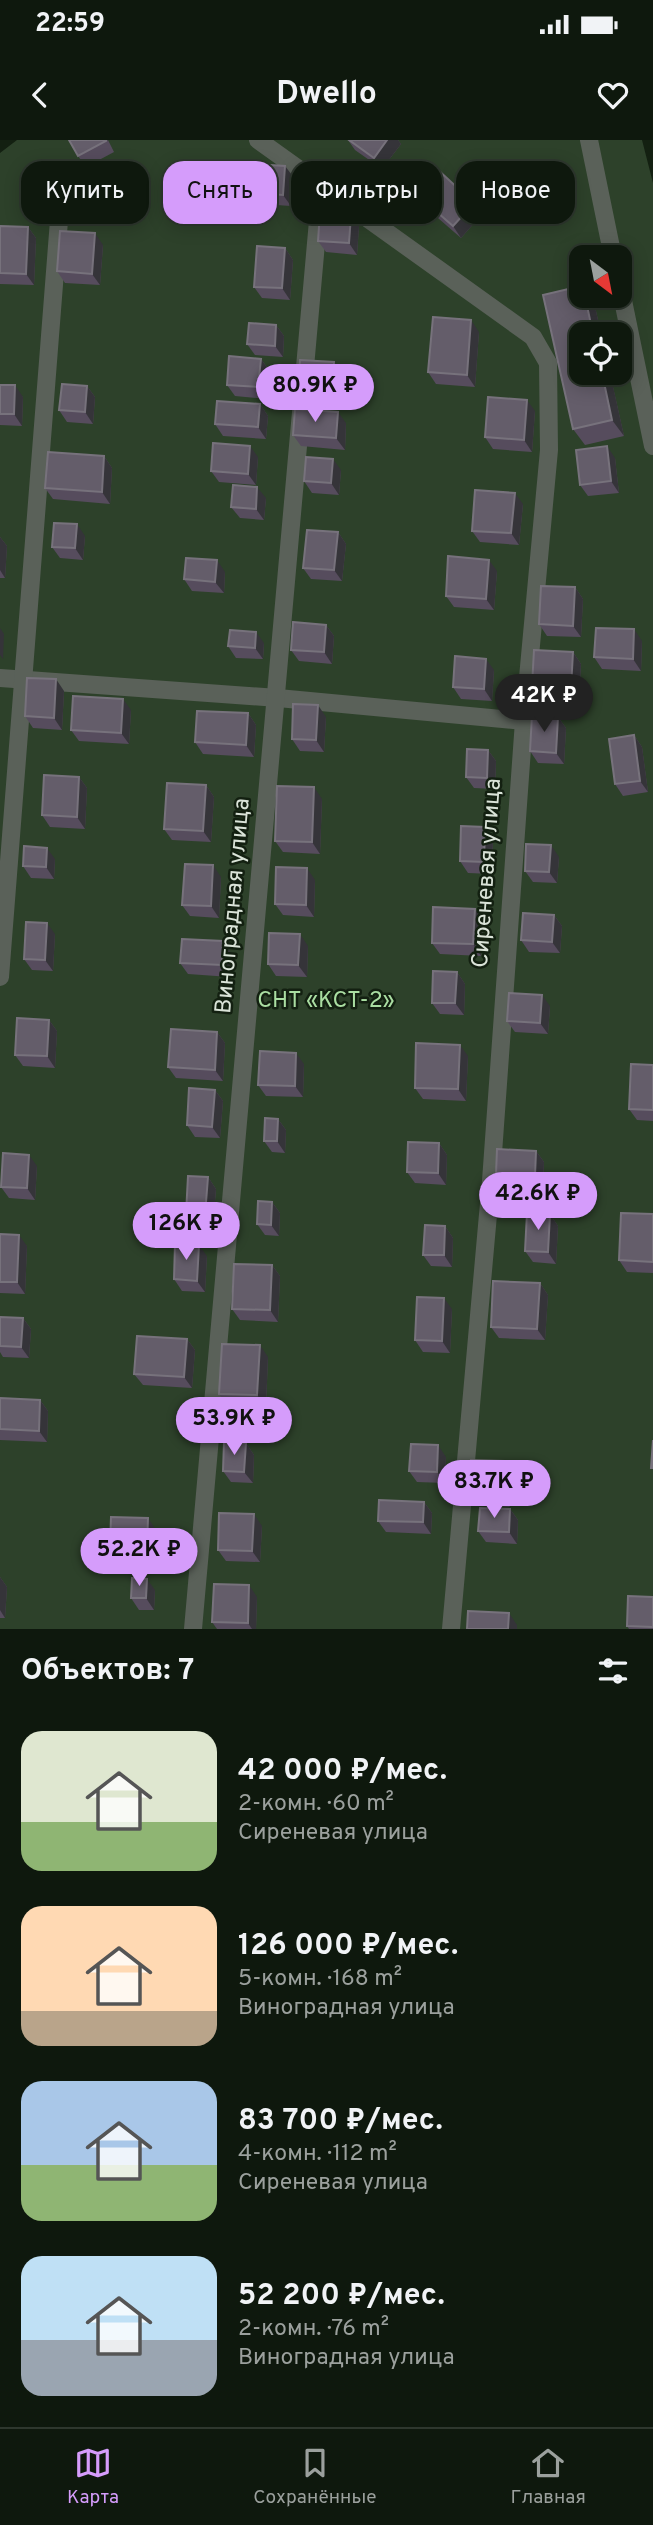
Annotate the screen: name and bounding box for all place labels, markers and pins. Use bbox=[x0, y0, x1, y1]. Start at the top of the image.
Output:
pin: 80.9K ₽ bbox=[250, 364, 380, 424]
pin: 42K ₽ bbox=[495, 674, 593, 734]
pin: 42.6K ₽ bbox=[473, 1172, 603, 1232]
pin: 126K ₽ bbox=[129, 1202, 243, 1262]
pin: 53.9K ₽ bbox=[169, 1398, 299, 1457]
pin: 83.7K ₽ bbox=[429, 1460, 559, 1520]
pin: 52.2K ₽ bbox=[74, 1528, 204, 1588]

